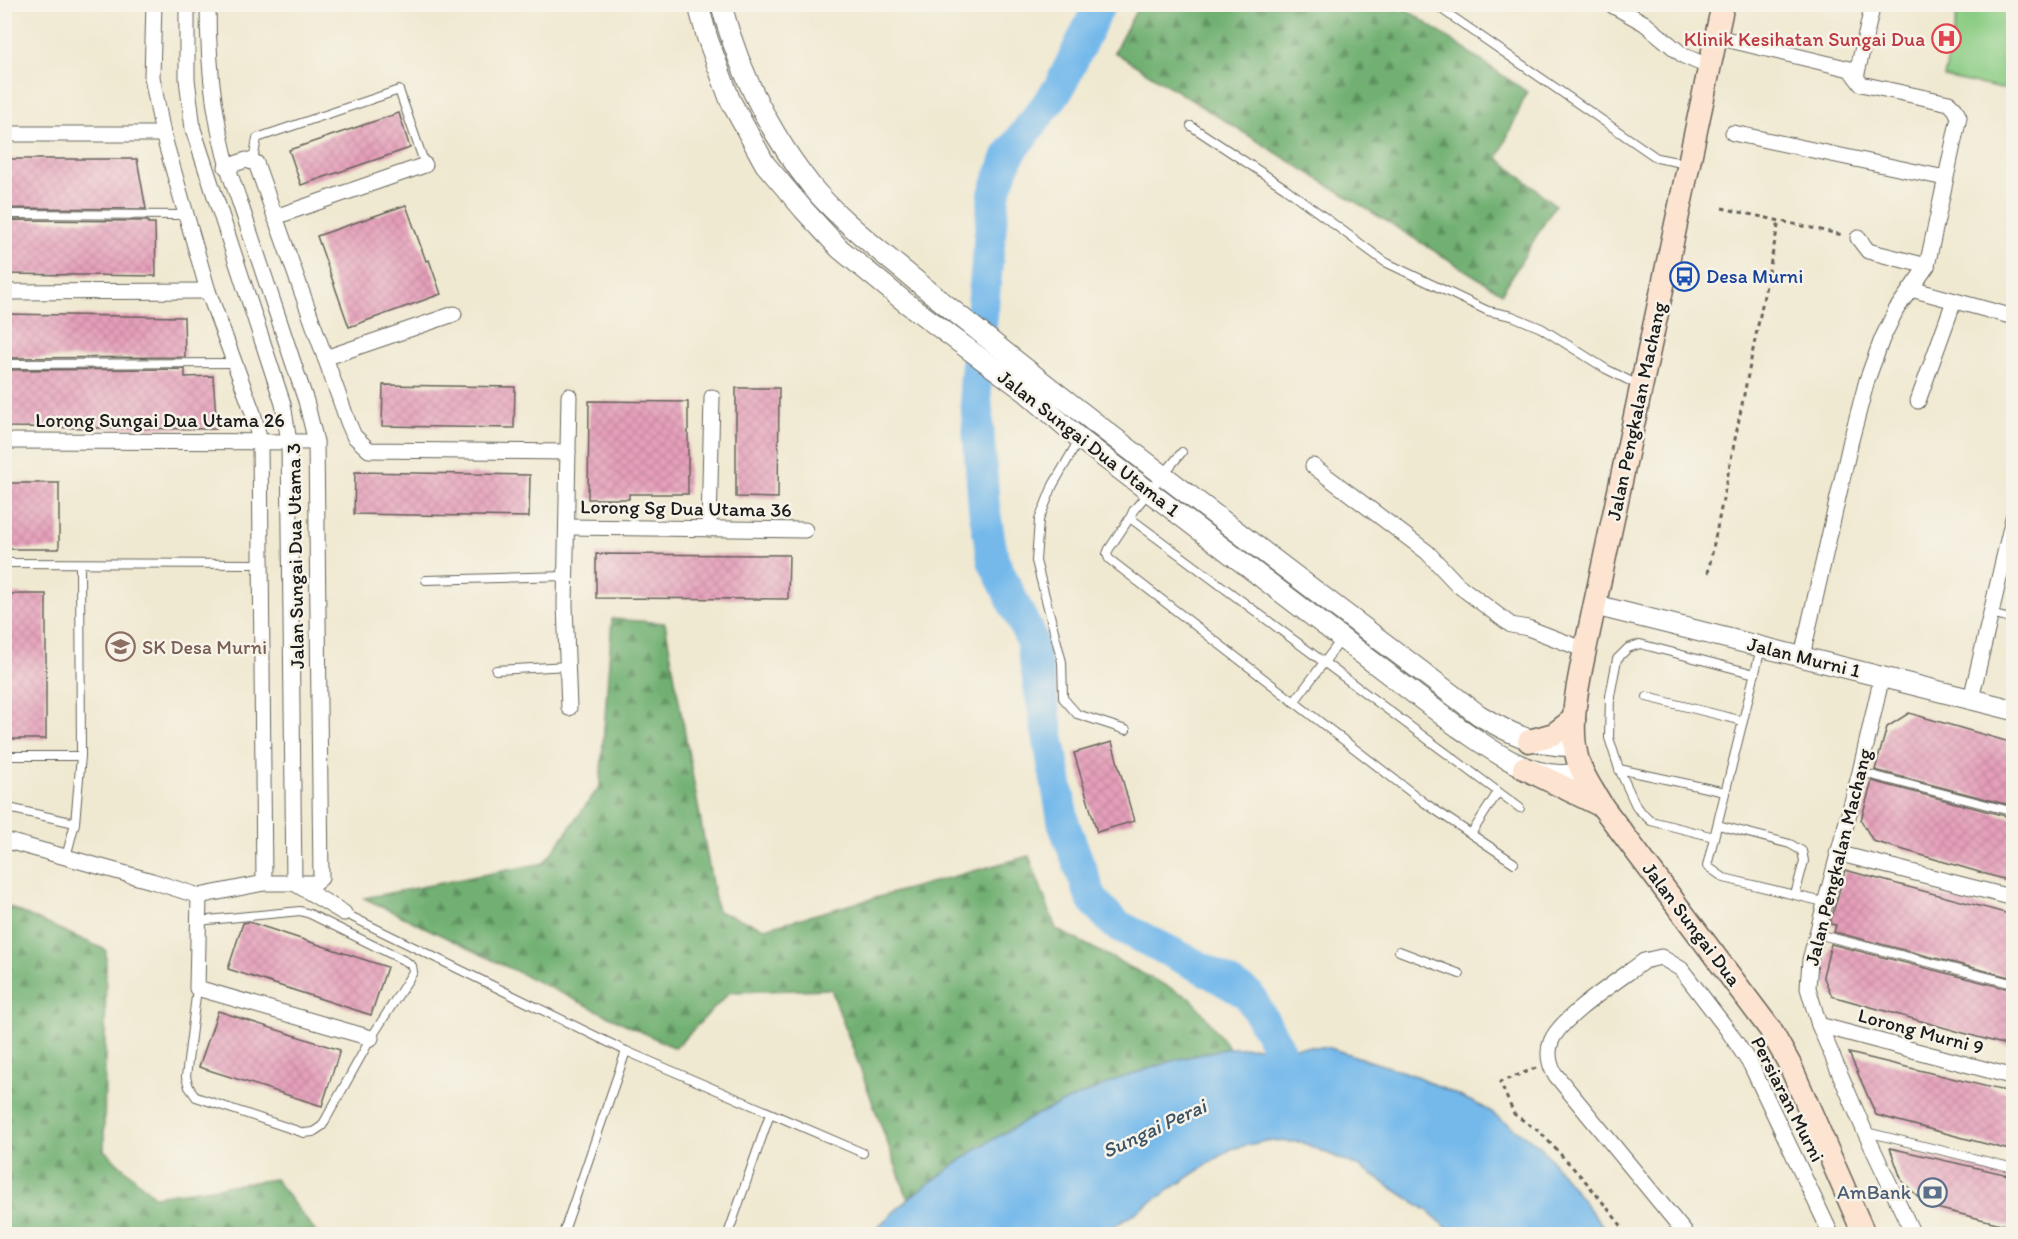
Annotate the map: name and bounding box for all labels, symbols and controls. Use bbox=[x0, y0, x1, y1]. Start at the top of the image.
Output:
hospital icon: Klinik Kesihatan Sungai Dua bbox=[1930, 23, 1962, 55]
place label: Klinik Kesihatan Sungai Dua bbox=[1684, 27, 1925, 51]
bus stop icon: Desa Murni bbox=[1669, 260, 1701, 292]
place label: Desa Murni bbox=[1706, 264, 1803, 288]
street label: Jalan Pengkalan Machang bbox=[1601, 299, 1671, 522]
street label: Jalan Sungai Dua Utama 1 bbox=[993, 364, 1185, 522]
street label: Lorong Sungai Dua Utama 26 bbox=[35, 408, 285, 432]
street label: Jalan Sungai Dua Utama 3 bbox=[281, 443, 309, 669]
street label: Lorong Sg Dua Utama 36 bbox=[580, 494, 792, 522]
school or university icon: SK Desa Murni bbox=[105, 631, 137, 663]
street label: Jalan Murni 1 bbox=[1745, 631, 1863, 683]
place label: SK Desa Murni bbox=[142, 635, 267, 659]
street label: Jalan Pengkalan Machang bbox=[1799, 745, 1877, 968]
street label: Jalan Sungai Dua bbox=[1638, 857, 1747, 991]
street label: Lorong Murni 9 bbox=[1855, 1003, 1987, 1059]
street label: Persiaran Murni bbox=[1746, 1032, 1830, 1166]
water label: Sungai Perai bbox=[1098, 1092, 1212, 1163]
bank icon: AmBank bbox=[1916, 1176, 1948, 1208]
place label: AmBank bbox=[1837, 1180, 1912, 1204]

